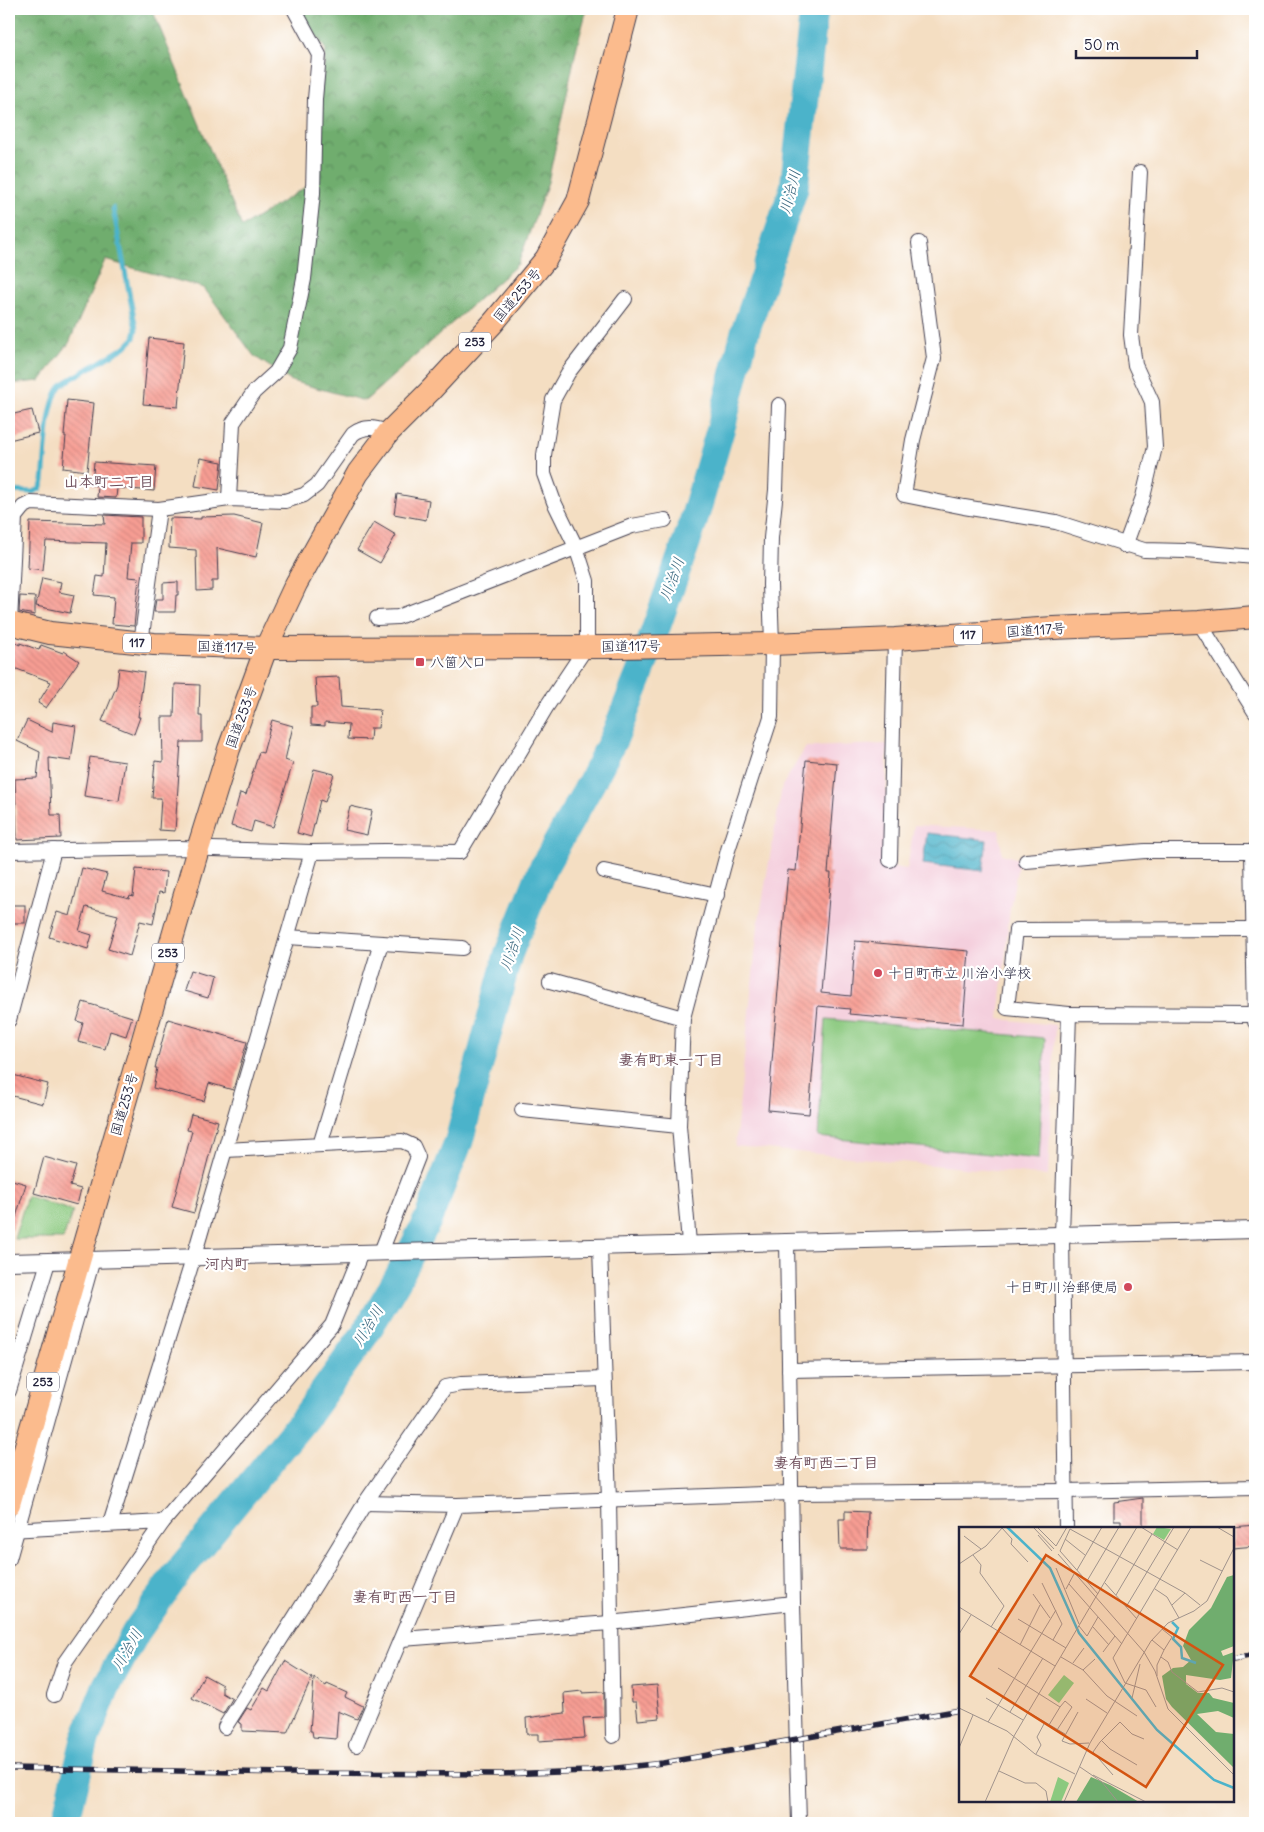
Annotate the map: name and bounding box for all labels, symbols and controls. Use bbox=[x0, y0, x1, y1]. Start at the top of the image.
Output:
scale bar bbox=[1076, 28, 1198, 60]
text: 50 m bbox=[1084, 35, 1119, 54]
water label: 川治川 bbox=[775, 168, 804, 216]
street label: 国道253号 bbox=[489, 264, 545, 326]
road number: 253 bbox=[459, 332, 491, 352]
district label: 山本町二丁目 bbox=[64, 472, 154, 491]
water label: 川治川 bbox=[655, 554, 688, 603]
street label: 国道117号 bbox=[1005, 619, 1067, 641]
road number: 117 bbox=[954, 626, 982, 644]
road number: 117 bbox=[123, 634, 151, 652]
street label: 国道117号 bbox=[601, 636, 661, 656]
street label: 国道117号 bbox=[197, 637, 257, 657]
place label: 八箇入口 bbox=[430, 653, 486, 671]
marker: 八箇入口 bbox=[414, 656, 426, 668]
street label: 国道253号 bbox=[221, 683, 261, 751]
water label: 川治川 bbox=[495, 924, 528, 973]
road number: 253 bbox=[152, 944, 184, 962]
place label: 十日町市立 川治小学校 bbox=[888, 964, 1031, 982]
marker: 十日町市立 川治小学校 bbox=[872, 967, 884, 979]
district label: 妻有町東一丁目 bbox=[618, 1050, 724, 1069]
street label: 国道253号 bbox=[106, 1070, 142, 1138]
district label: 河内町 bbox=[204, 1254, 250, 1273]
place label: 十日町川治郵便局 bbox=[1006, 1278, 1118, 1296]
marker: 十日町川治郵便局 bbox=[1122, 1281, 1134, 1293]
water label: 川治川 bbox=[348, 1302, 387, 1350]
road number: 253 bbox=[27, 1372, 59, 1391]
district label: 妻有町西二丁目 bbox=[773, 1453, 879, 1472]
inset map bbox=[959, 1527, 1234, 1802]
district label: 妻有町西一丁目 bbox=[352, 1587, 458, 1606]
water label: 川治川 bbox=[107, 1626, 146, 1674]

